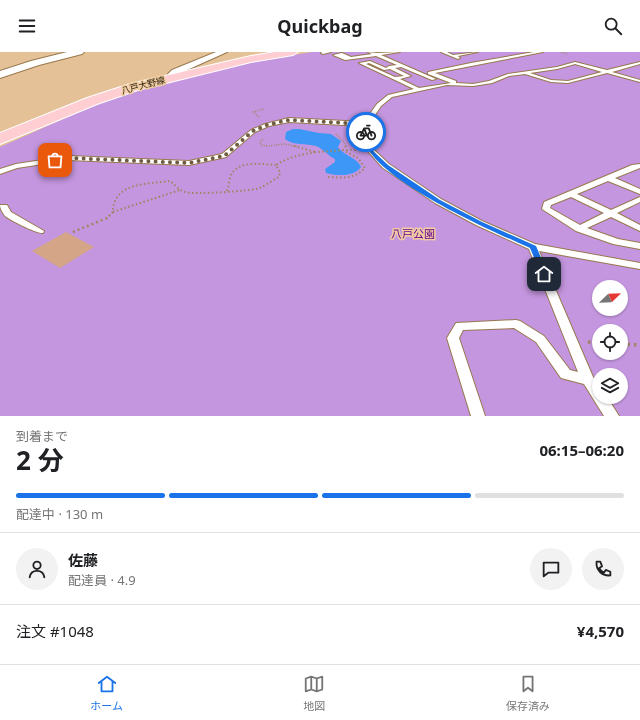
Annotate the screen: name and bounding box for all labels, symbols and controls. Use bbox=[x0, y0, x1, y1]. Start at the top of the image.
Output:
text: Quickbag bbox=[277, 14, 363, 38]
icon: menu bbox=[16, 15, 38, 37]
icon: search bbox=[602, 15, 624, 37]
street label: 八戸大野線 bbox=[120, 73, 167, 97]
courier bbox=[346, 112, 386, 152]
icon: bike bbox=[355, 121, 377, 143]
pin bbox=[38, 143, 72, 177]
icon: bag bbox=[44, 149, 66, 171]
park label: 八戸公園 bbox=[391, 226, 435, 241]
pin bbox=[527, 257, 561, 291]
icon: home bbox=[533, 263, 555, 285]
north arrow bbox=[592, 280, 628, 316]
map controls bbox=[592, 280, 628, 404]
button: locate bbox=[592, 324, 628, 360]
button: layers bbox=[592, 368, 628, 404]
text: 到着まで bbox=[16, 427, 68, 445]
text: 06:15–06:20 bbox=[539, 440, 624, 460]
text: 2 分 bbox=[16, 442, 64, 478]
text: 配達中 · 130 m bbox=[16, 505, 103, 523]
button: person bbox=[16, 548, 58, 590]
button: chat bbox=[530, 548, 572, 590]
button: phone bbox=[582, 548, 624, 590]
text: 佐藤 bbox=[68, 550, 98, 570]
text: 配達員 · 4.9 bbox=[68, 571, 136, 589]
text: 注文 #1048 bbox=[16, 621, 94, 641]
text: ¥4,570 bbox=[577, 621, 624, 641]
tab: ホーム bbox=[90, 673, 123, 713]
tab: 地図 bbox=[303, 673, 325, 713]
tab: 保存済み bbox=[506, 673, 550, 713]

